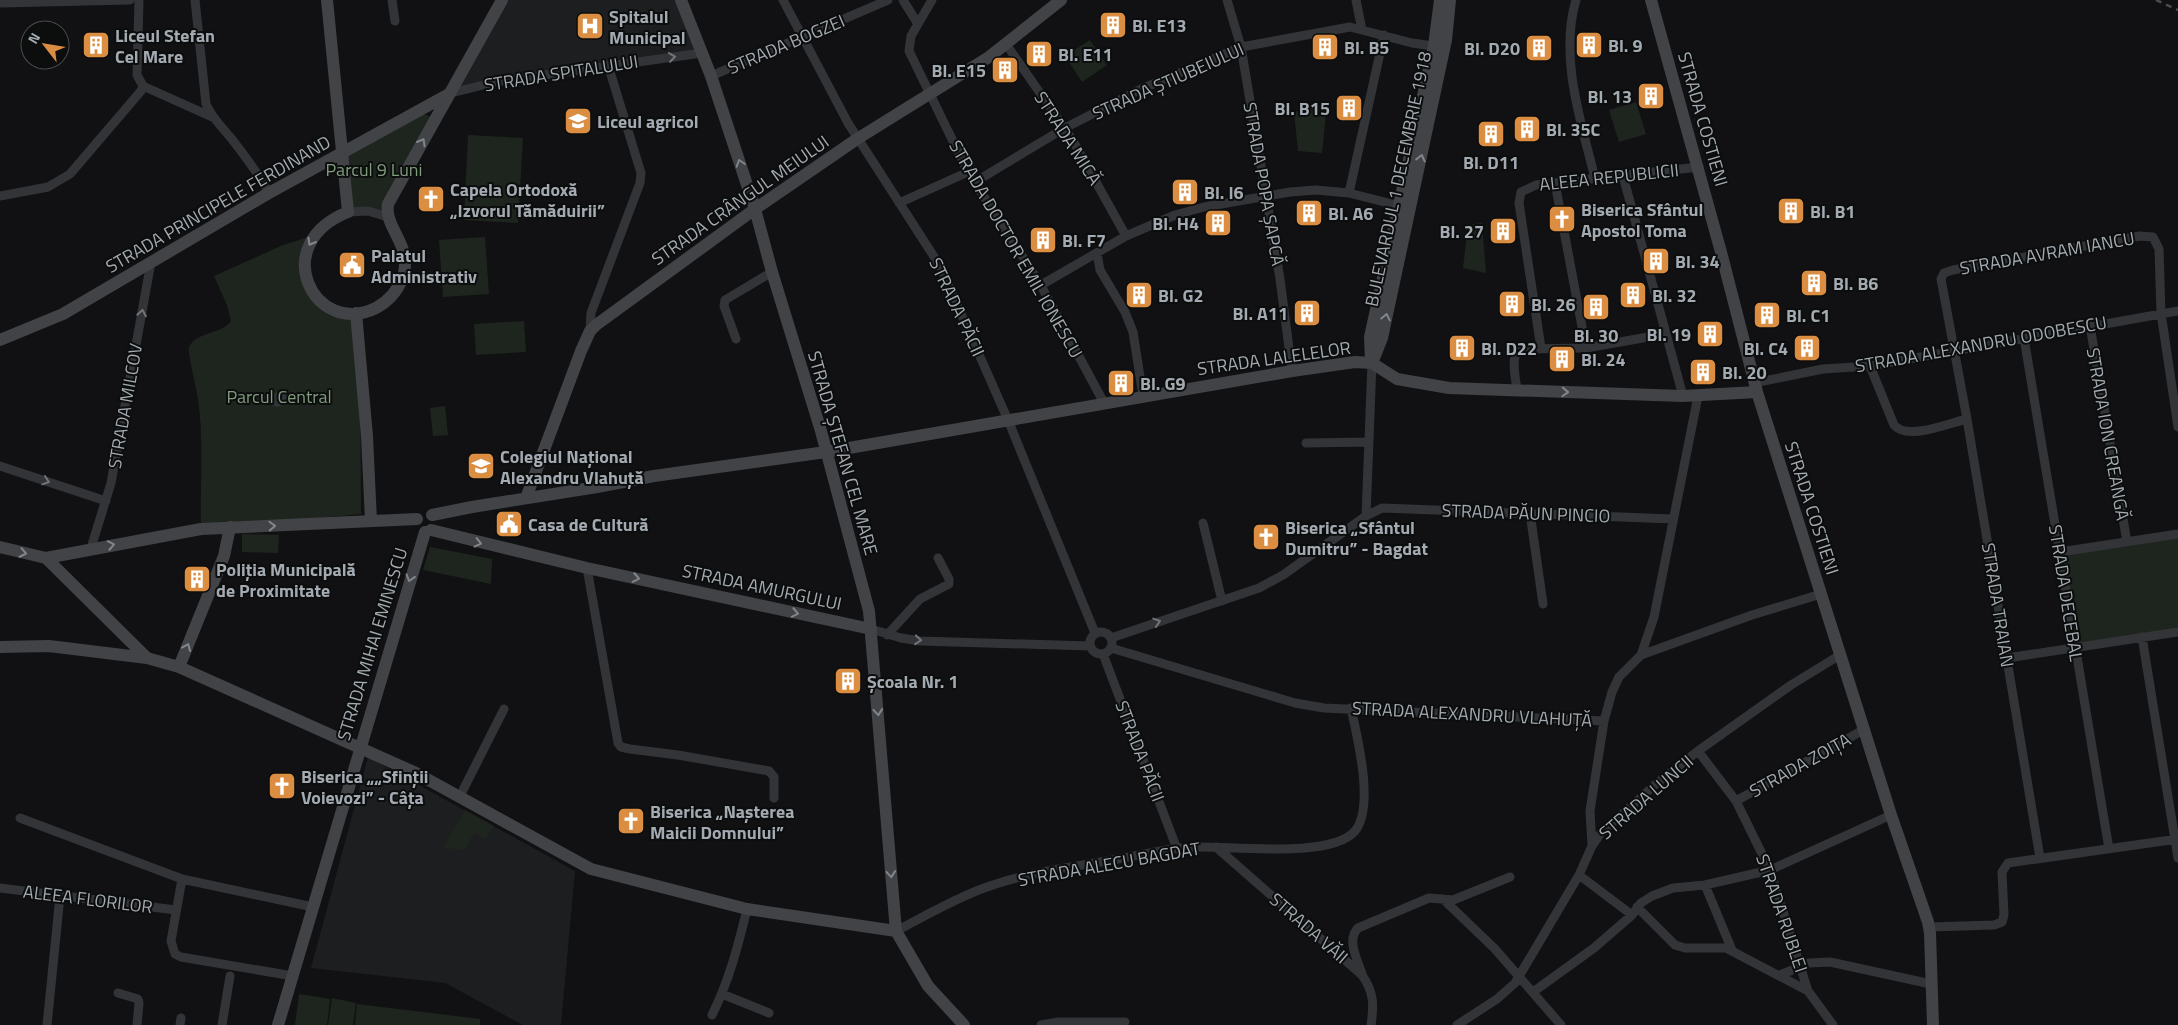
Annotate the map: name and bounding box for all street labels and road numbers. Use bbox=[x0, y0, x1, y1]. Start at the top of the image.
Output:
street label: STRADA BOGZEI bbox=[723, 7, 849, 81]
street label: STRADA ȘTIUBEIULUI bbox=[1088, 35, 1248, 127]
street label: STRADA SPITALULUI bbox=[482, 47, 640, 99]
street label: BULEVARDUL 1 DECEMBRIE 1918 bbox=[1358, 49, 1438, 309]
street label: STRADA COSTIENI bbox=[1671, 49, 1735, 189]
street label: STRADA MICĂ bbox=[1028, 86, 1109, 190]
street label: STRADA POPA ȘAPCĂ bbox=[1236, 100, 1292, 268]
street label: STRADA PRINCIPELE FERDINAND bbox=[100, 128, 336, 280]
street label: STRADA CRÂNGUL MEIULUI bbox=[646, 128, 834, 272]
street label: STRADA DOCTOR EMIL IONESCU bbox=[942, 135, 1090, 363]
street label: ALEEA REPUBLICII bbox=[1538, 156, 1680, 198]
street label: STRADA AVRAM IANCU bbox=[1957, 224, 2137, 282]
street label: STRADA PĂCII bbox=[922, 253, 992, 361]
street label: STRADA ALEXANDRU ODOBESCU bbox=[1853, 309, 2109, 379]
street label: STRADA LALELELOR bbox=[1196, 334, 1352, 382]
street label: STRADA MILCOV bbox=[101, 341, 149, 471]
street label: STRADA ION CREANGĂ bbox=[2080, 346, 2137, 523]
street label: STRADA ȘTEFAN CEL MARE bbox=[801, 348, 885, 558]
street label: STRADA COSTIENI bbox=[1778, 438, 1846, 578]
street label: STRADA PĂUN PINCIO bbox=[1441, 497, 1611, 529]
street label: STRADA DECEBAL bbox=[2042, 523, 2090, 664]
street label: STRADA TRAIAN bbox=[1975, 541, 2021, 669]
street label: STRADA MIHAI EMINESCU bbox=[330, 544, 414, 744]
street label: STRADA AMURGULUI bbox=[680, 557, 844, 617]
street label: STRADA ALEXANDRU VLAHUȚĂ bbox=[1351, 694, 1593, 734]
street label: STRADA PĂCII bbox=[1108, 697, 1172, 805]
street label: STRADA ZOIȚA bbox=[1744, 726, 1856, 804]
street label: STRADA LUNCII bbox=[1593, 748, 1699, 846]
street label: STRADA ALECU BAGDAT bbox=[1016, 835, 1203, 893]
street label: STRADA RUBLEI bbox=[1749, 850, 1815, 976]
street label: ALEEA FLORILOR bbox=[22, 878, 154, 920]
street label: STRADA VĂII bbox=[1264, 886, 1354, 970]

